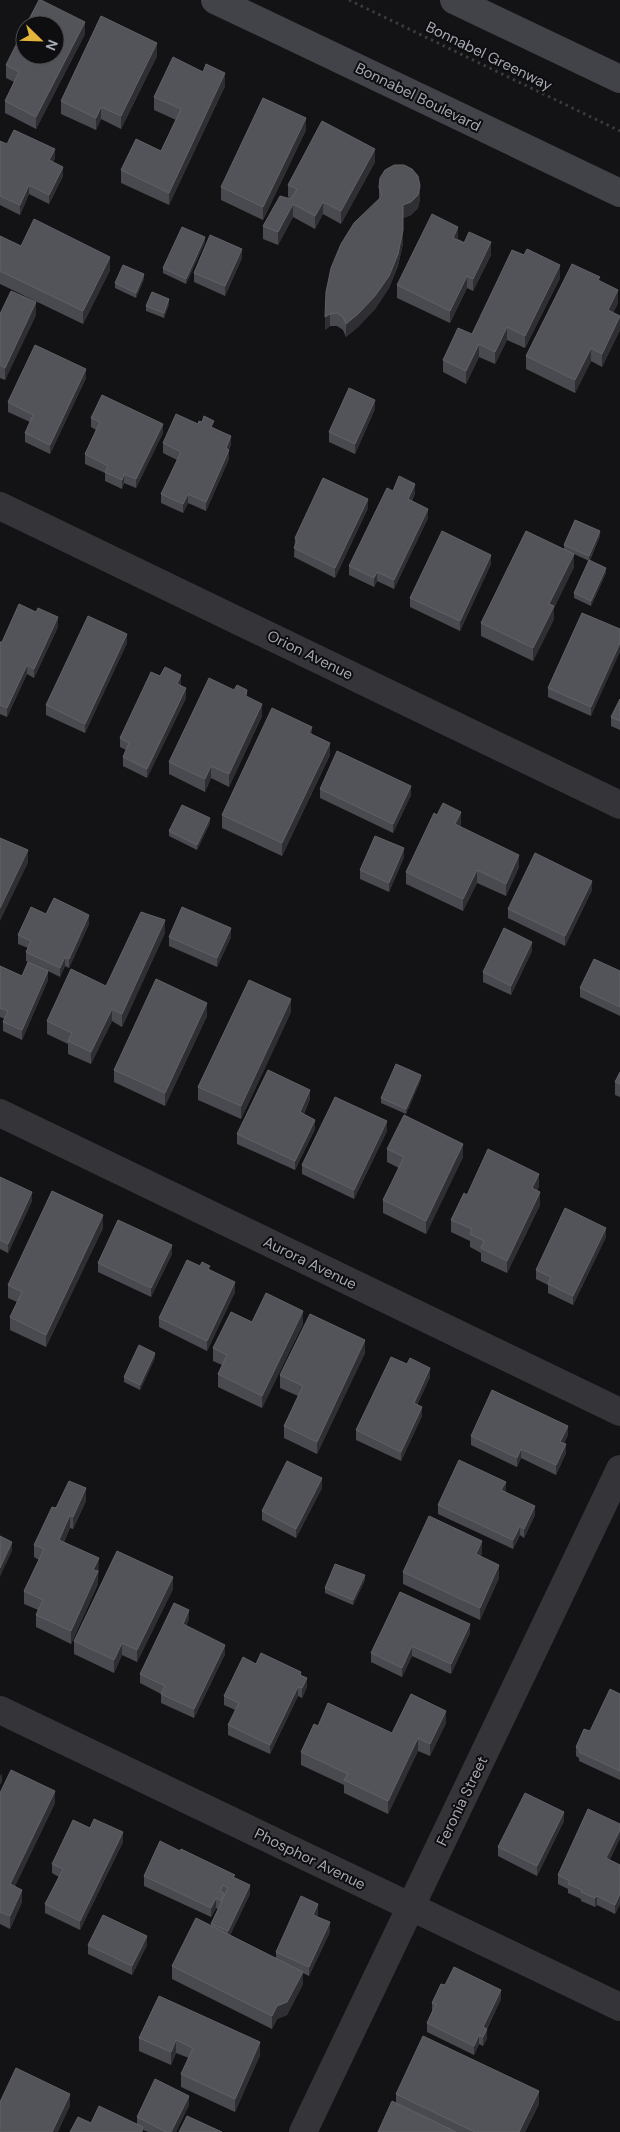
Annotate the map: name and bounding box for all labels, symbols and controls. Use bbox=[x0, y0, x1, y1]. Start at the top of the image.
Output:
north arrow bbox=[15, 15, 65, 65]
street label: Bonnabel Greenway bbox=[422, 17, 556, 96]
text: N bbox=[42, 37, 62, 53]
street label: Bonnabel Boulevard bbox=[352, 58, 484, 136]
street label: Orion Avenue bbox=[264, 626, 356, 684]
street label: Aurora Avenue bbox=[260, 1232, 360, 1294]
street label: Feronia Street bbox=[432, 1753, 492, 1849]
street label: Phosphor Avenue bbox=[251, 1823, 369, 1895]

